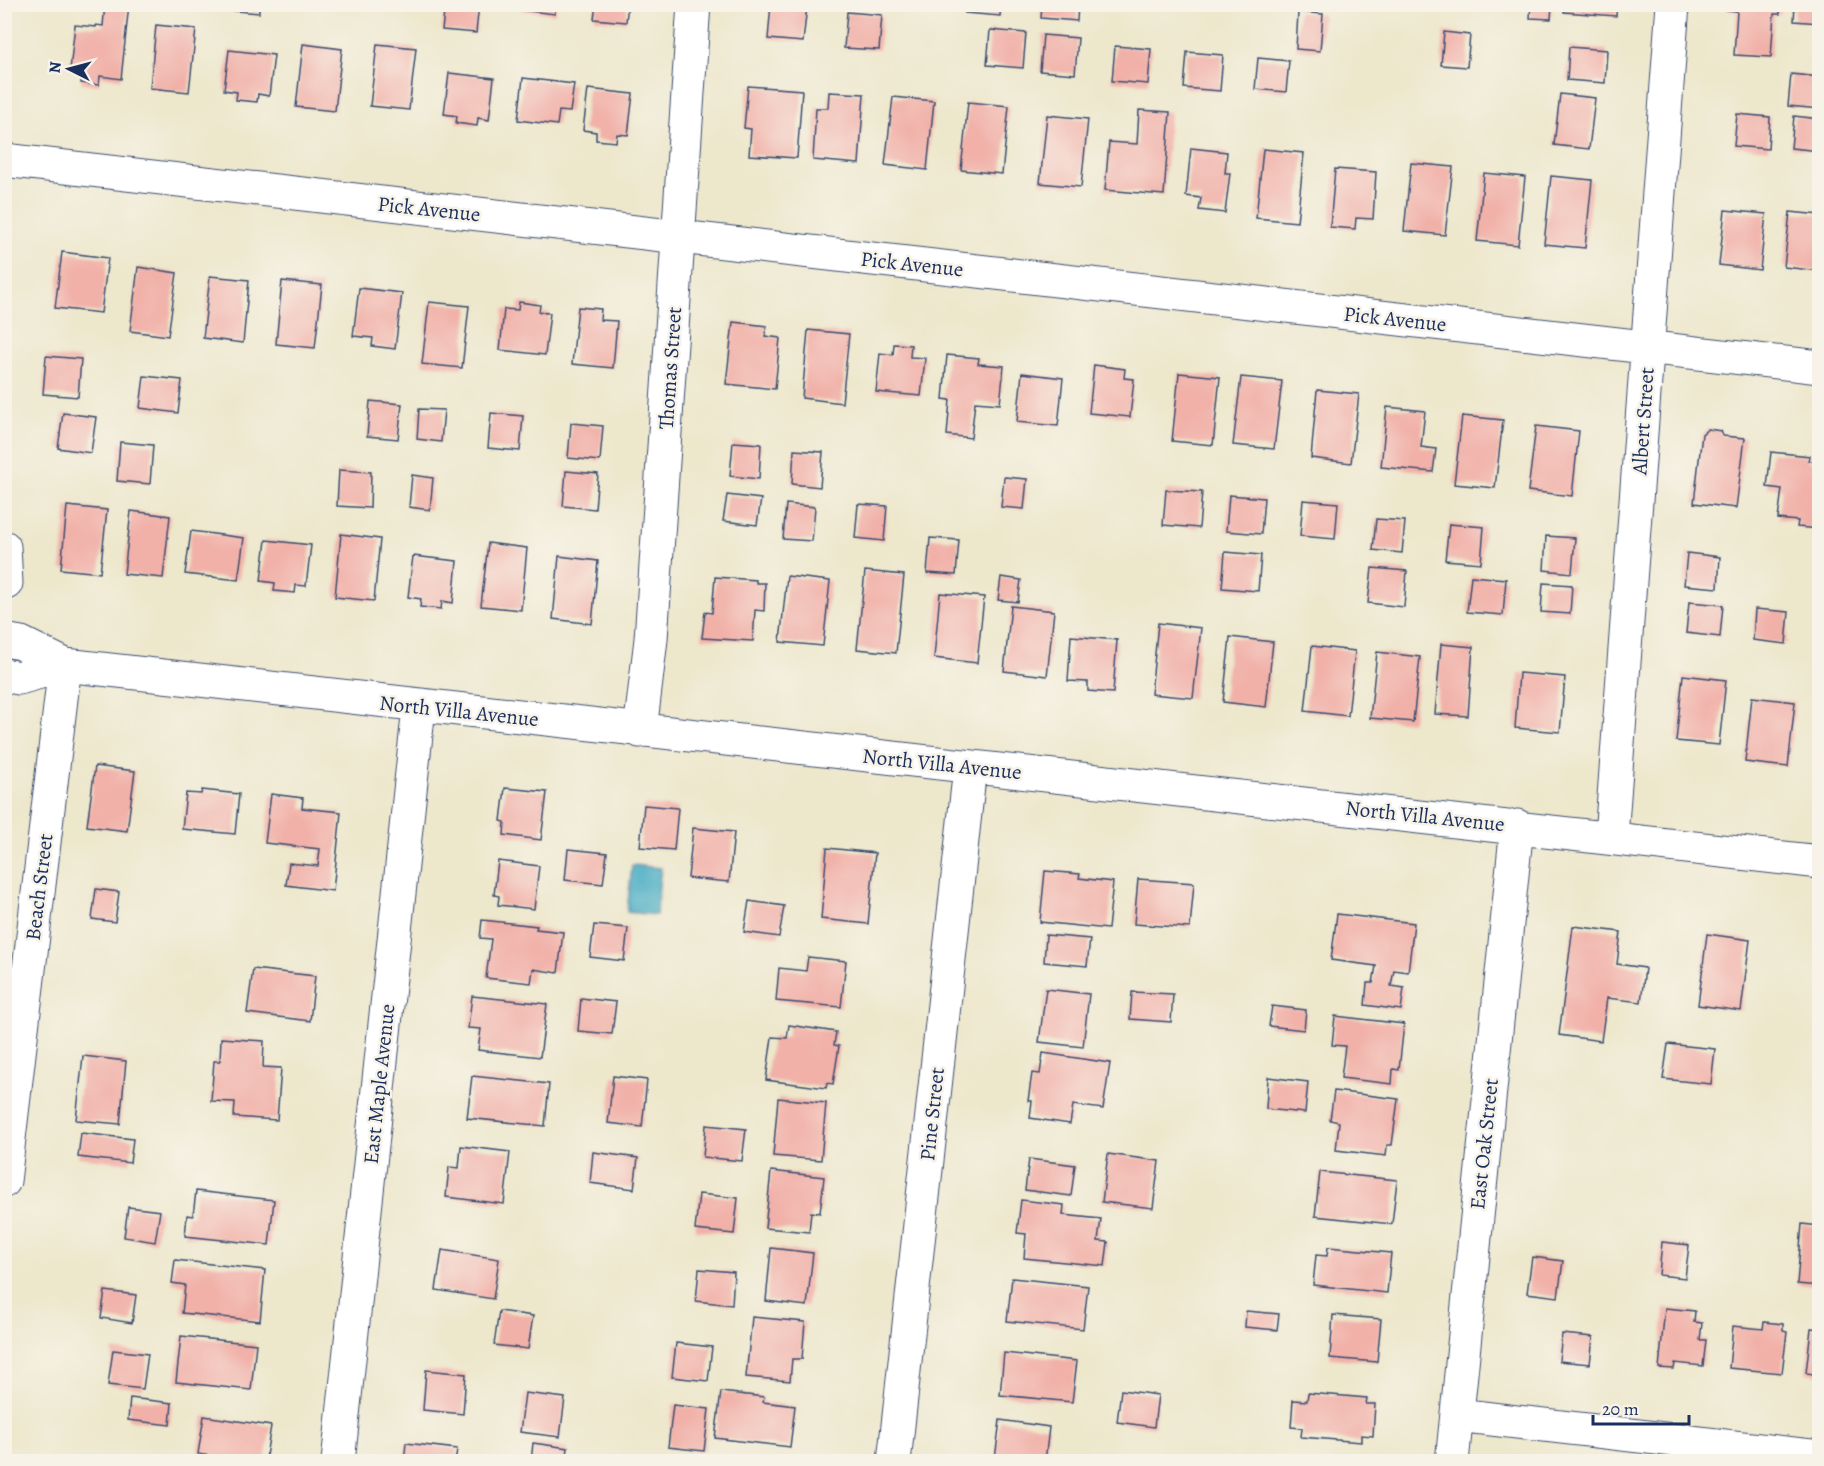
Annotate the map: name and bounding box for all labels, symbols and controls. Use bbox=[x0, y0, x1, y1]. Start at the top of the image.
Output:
north arrow bbox=[39, 39, 99, 99]
text: N bbox=[44, 60, 67, 74]
street label: Pick Avenue bbox=[376, 190, 482, 228]
street label: Pick Avenue bbox=[859, 245, 965, 283]
street label: Pick Avenue bbox=[1342, 300, 1448, 338]
street label: Thomas Street bbox=[652, 306, 688, 430]
street label: Albert Street bbox=[1625, 366, 1661, 477]
street label: North Villa Avenue bbox=[378, 689, 540, 733]
street label: North Villa Avenue bbox=[861, 742, 1023, 786]
street label: North Villa Avenue bbox=[1344, 794, 1506, 838]
street label: Beach Street bbox=[19, 832, 59, 942]
street label: East Maple Avenue bbox=[357, 1002, 401, 1166]
street label: Pine Street bbox=[913, 1066, 951, 1162]
street label: East Oak Street bbox=[1463, 1077, 1505, 1211]
scale bar bbox=[1593, 1388, 1689, 1426]
text: 20 m bbox=[1602, 1397, 1639, 1421]

